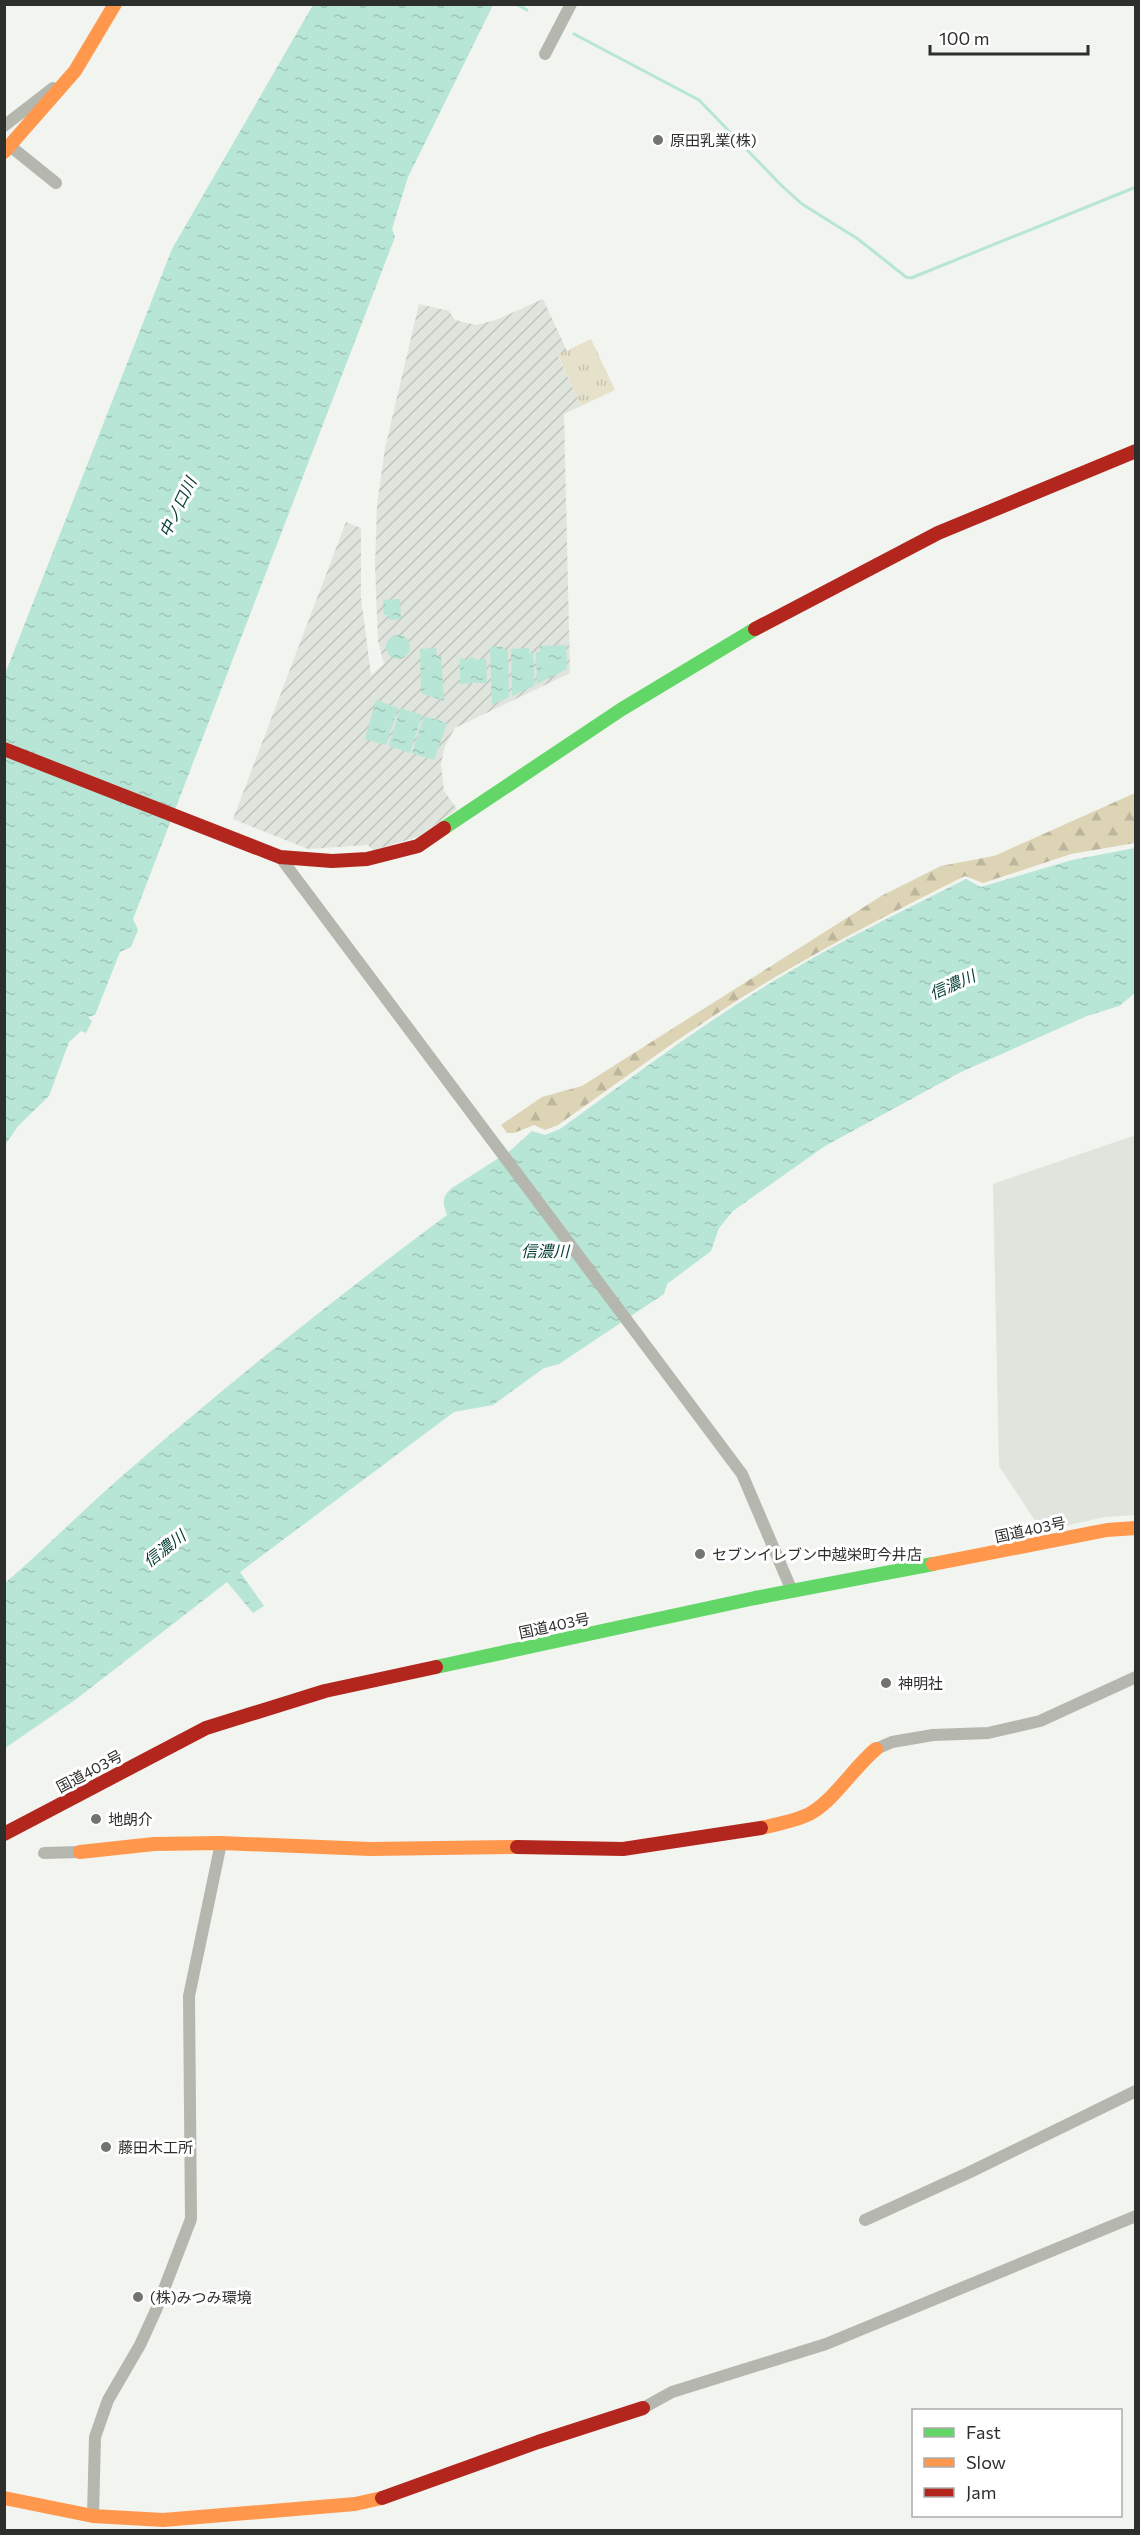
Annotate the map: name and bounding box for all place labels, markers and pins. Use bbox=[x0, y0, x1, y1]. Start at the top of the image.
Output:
place label: 原田乳業(株) bbox=[670, 131, 757, 149]
marker: 原田乳業(株) bbox=[651, 133, 665, 147]
place label: セブンイレブン中越栄町今井店 bbox=[712, 1545, 922, 1563]
marker: セブンイレブン中越栄町今井店 bbox=[693, 1547, 707, 1561]
place label: 神明社 bbox=[898, 1674, 943, 1692]
marker: 神明社 bbox=[879, 1676, 893, 1690]
place label: 地朗介 bbox=[108, 1810, 153, 1828]
marker: 地朗介 bbox=[89, 1812, 103, 1826]
place label: 藤田木工所 bbox=[118, 2138, 193, 2156]
marker: 藤田木工所 bbox=[99, 2140, 113, 2154]
place label: (株)みつみ環境 bbox=[150, 2288, 252, 2306]
marker: (株)みつみ環境 bbox=[131, 2290, 145, 2304]

